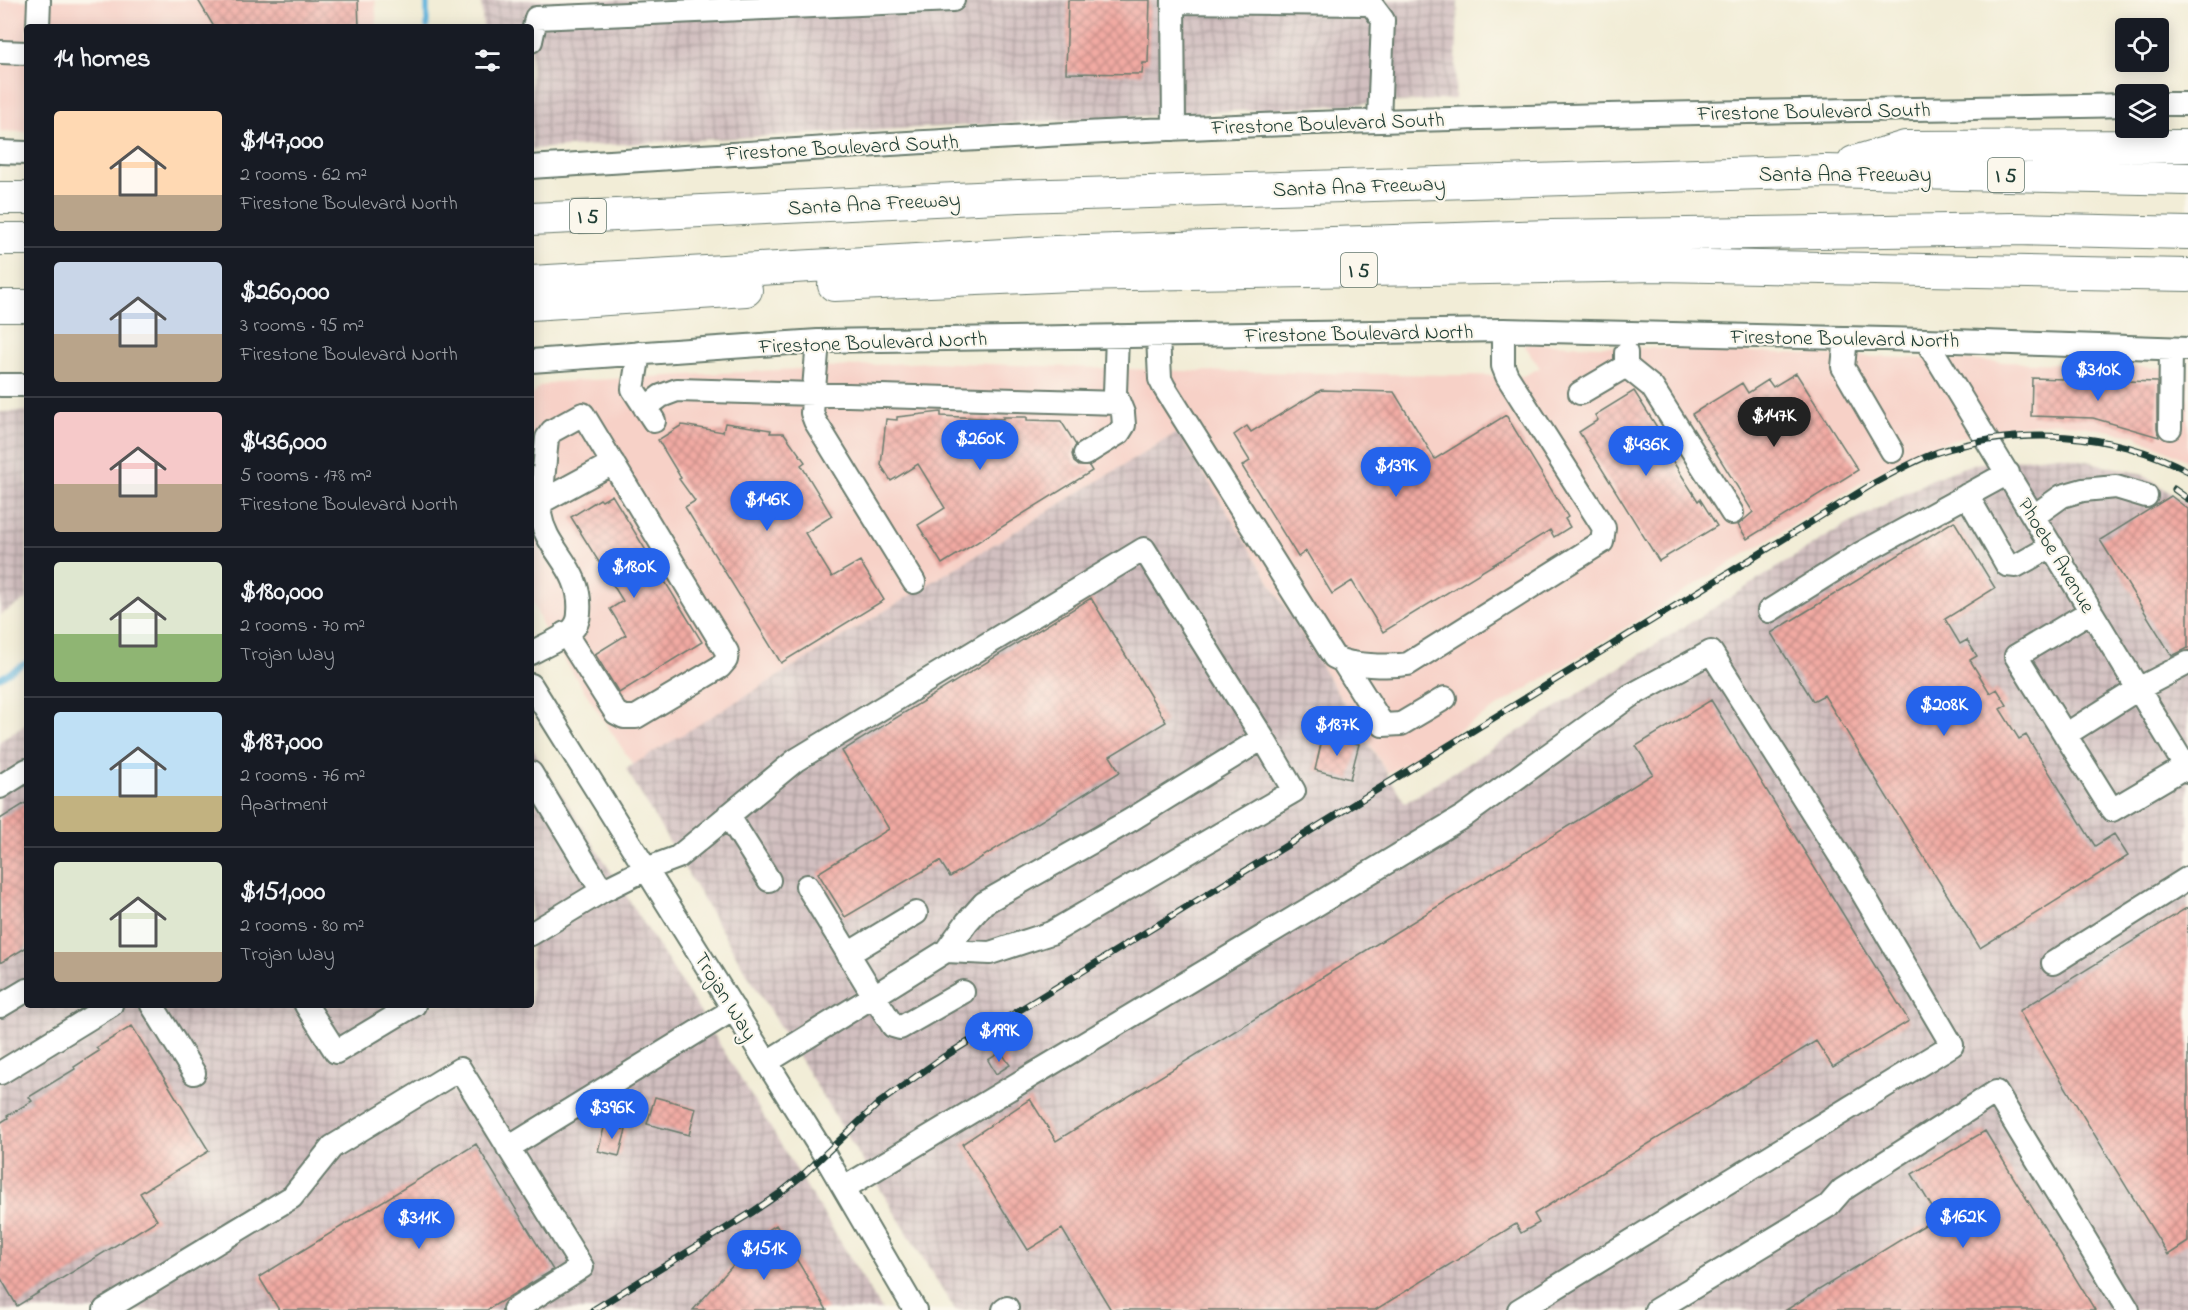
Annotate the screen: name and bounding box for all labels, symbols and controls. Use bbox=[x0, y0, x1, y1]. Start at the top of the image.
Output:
map controls bbox=[2115, 18, 2169, 138]
button: locate bbox=[2115, 18, 2169, 72]
text: 14 homes bbox=[54, 41, 150, 79]
icon: filters bbox=[471, 44, 504, 77]
button: layers bbox=[2115, 84, 2169, 138]
street label: Firestone Boulevard South bbox=[1696, 96, 1931, 130]
street label: Firestone Boulevard South bbox=[1210, 106, 1445, 144]
text: $147,000 bbox=[240, 123, 324, 161]
street label: Firestone Boulevard South bbox=[724, 128, 959, 170]
icon: home bbox=[102, 135, 174, 207]
road number: I 5 bbox=[1988, 158, 2024, 192]
text: 2 rooms · 62 m² bbox=[240, 161, 367, 190]
street label: Santa Ana Freeway bbox=[1759, 161, 1931, 193]
street label: Santa Ana Freeway bbox=[1272, 170, 1446, 208]
street label: Santa Ana Freeway bbox=[787, 185, 961, 226]
text: Firestone Boulevard North bbox=[240, 190, 458, 219]
road number: I 5 bbox=[570, 199, 606, 233]
road number: I 5 bbox=[1341, 253, 1377, 287]
text: $260,000 bbox=[240, 274, 330, 312]
icon: home bbox=[102, 286, 174, 358]
text: 3 rooms · 95 m² bbox=[240, 312, 364, 341]
street label: Firestone Boulevard North bbox=[1244, 318, 1474, 352]
street label: Firestone Boulevard North bbox=[1729, 323, 1959, 357]
street label: Firestone Boulevard North bbox=[757, 325, 988, 363]
text: Firestone Boulevard North bbox=[240, 341, 458, 370]
pin: $310K bbox=[2056, 351, 2140, 402]
text: $310K bbox=[2075, 356, 2121, 385]
pin: $147K bbox=[1732, 397, 1816, 448]
text: $147K bbox=[1752, 402, 1796, 431]
pin: $260K bbox=[938, 420, 1022, 471]
text: $436,000 bbox=[240, 424, 327, 462]
text: $260K bbox=[955, 425, 1005, 454]
pin: $436K bbox=[1604, 426, 1688, 477]
text: $436K bbox=[1622, 431, 1670, 460]
icon: home bbox=[102, 436, 174, 508]
pin: $139K bbox=[1354, 447, 1438, 498]
text: $139K bbox=[1375, 452, 1417, 481]
text: 5 rooms · 178 m² bbox=[240, 462, 372, 491]
pin: $146K bbox=[725, 481, 809, 532]
text: $146K bbox=[744, 486, 790, 515]
text: Firestone Boulevard North bbox=[240, 491, 458, 520]
street label: Phoebe Avenue bbox=[2009, 493, 2102, 620]
pin: $180K bbox=[592, 548, 676, 599]
text: $180K bbox=[612, 553, 656, 582]
text: $180,000 bbox=[240, 574, 323, 612]
icon: home bbox=[102, 586, 174, 658]
text: 2 rooms · 70 m² bbox=[240, 612, 365, 641]
text: Trojan Way bbox=[240, 641, 335, 670]
pin: $208K bbox=[1902, 686, 1986, 737]
text: $208K bbox=[1920, 691, 1968, 720]
pin: $187K bbox=[1295, 706, 1379, 757]
text: $187K bbox=[1315, 711, 1359, 740]
text: $187,000 bbox=[240, 724, 323, 762]
icon: home bbox=[102, 736, 174, 808]
text: 2 rooms · 76 m² bbox=[240, 762, 365, 791]
text: Apartment bbox=[240, 791, 328, 820]
text: $151,000 bbox=[240, 874, 325, 912]
icon: home bbox=[102, 886, 174, 958]
text: 2 rooms · 80 m² bbox=[240, 912, 365, 941]
text: Trojan Way bbox=[240, 941, 335, 970]
street label: Trojan Way bbox=[684, 947, 763, 1048]
pin: $199K bbox=[957, 1012, 1041, 1063]
text: $199K bbox=[979, 1017, 1019, 1046]
pin: $396K bbox=[570, 1089, 654, 1140]
text: $396K bbox=[590, 1094, 634, 1123]
pin: $162K bbox=[1921, 1198, 2005, 1249]
pin: $311K bbox=[377, 1199, 461, 1250]
text: $162K bbox=[1940, 1203, 1986, 1232]
text: $311K bbox=[398, 1204, 440, 1233]
pin: $151K bbox=[722, 1230, 806, 1281]
text: $151K bbox=[741, 1235, 787, 1264]

